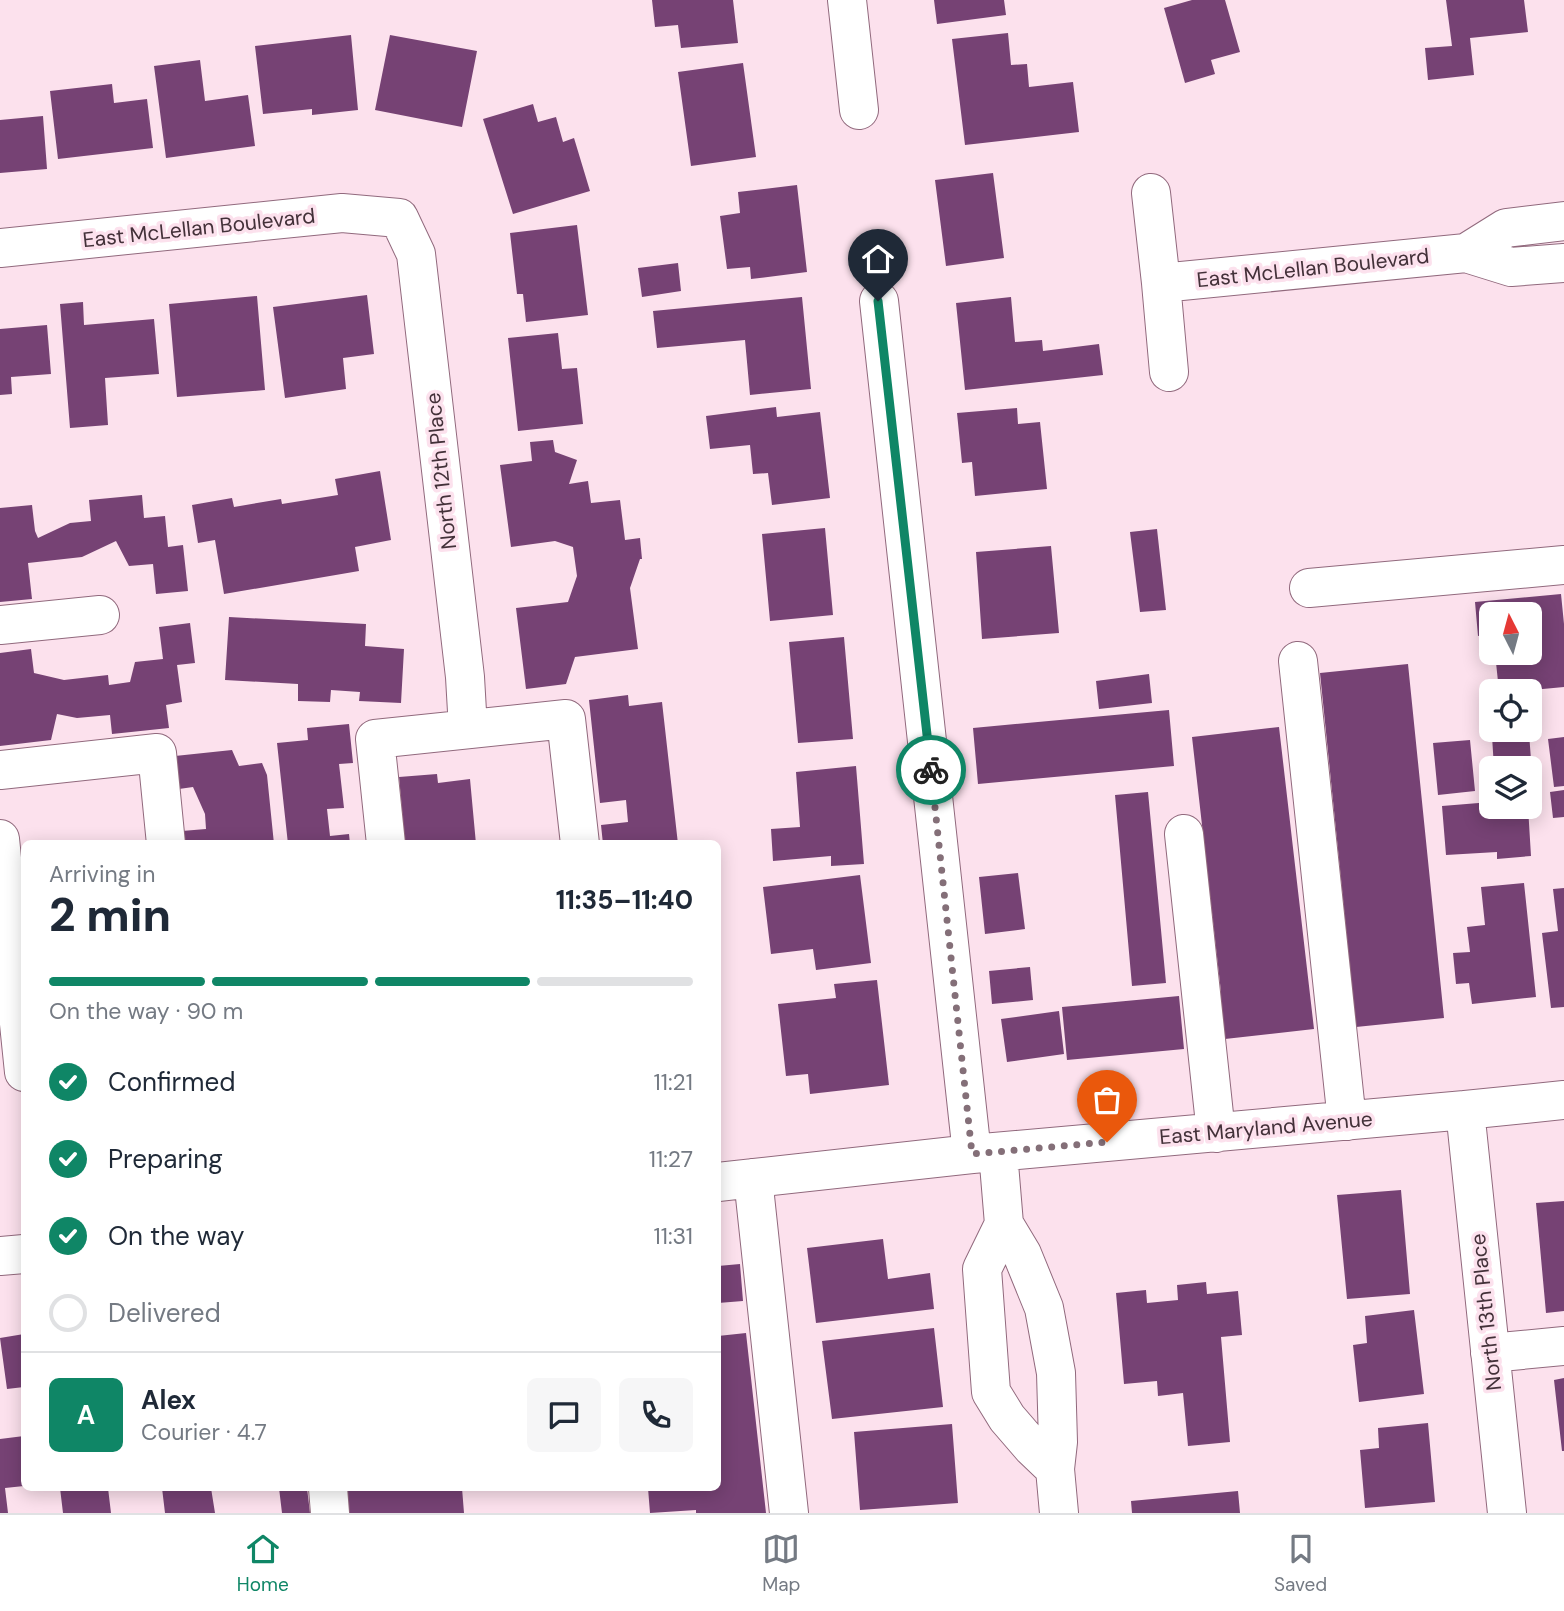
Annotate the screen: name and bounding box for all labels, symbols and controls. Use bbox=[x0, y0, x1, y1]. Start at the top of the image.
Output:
street label: East McLellan Boulevard bbox=[81, 202, 317, 254]
pin bbox=[848, 229, 908, 301]
icon: home bbox=[859, 240, 897, 278]
street label: East McLellan Boulevard bbox=[1195, 242, 1431, 294]
street label: North 12th Place bbox=[419, 391, 463, 551]
north arrow bbox=[1479, 602, 1542, 665]
map controls bbox=[1479, 602, 1542, 819]
button: locate bbox=[1479, 679, 1542, 742]
courier bbox=[896, 735, 966, 805]
icon: bike bbox=[912, 751, 950, 789]
button: layers bbox=[1479, 756, 1542, 819]
text: Arriving in bbox=[49, 859, 155, 889]
text: 11:35–11:40 bbox=[556, 883, 693, 917]
text: 2 min bbox=[49, 885, 171, 945]
text: On the way · 90 m bbox=[49, 996, 243, 1026]
icon: check bbox=[49, 1063, 87, 1101]
text: Confirmed bbox=[108, 1065, 235, 1099]
text: 11:21 bbox=[654, 1067, 693, 1097]
pin bbox=[1077, 1070, 1137, 1142]
icon: bag bbox=[1088, 1081, 1126, 1119]
street label: East Maryland Avenue bbox=[1158, 1105, 1374, 1151]
icon: check bbox=[49, 1140, 87, 1178]
text: Preparing bbox=[108, 1142, 223, 1176]
text: 11:27 bbox=[649, 1144, 693, 1174]
icon: check bbox=[49, 1217, 87, 1255]
text: On the way bbox=[108, 1219, 244, 1253]
text: 11:31 bbox=[654, 1221, 693, 1251]
street label: North 13th Place bbox=[1464, 1232, 1508, 1392]
text: Delivered bbox=[108, 1296, 221, 1330]
button: chat bbox=[527, 1378, 601, 1452]
button: phone bbox=[619, 1378, 693, 1452]
text: Alex bbox=[141, 1383, 196, 1417]
text: A bbox=[77, 1398, 95, 1432]
text: Courier · 4.7 bbox=[141, 1417, 267, 1447]
tab: Home bbox=[237, 1530, 289, 1597]
tab: Map bbox=[762, 1530, 800, 1597]
tab: Saved bbox=[1274, 1530, 1327, 1597]

